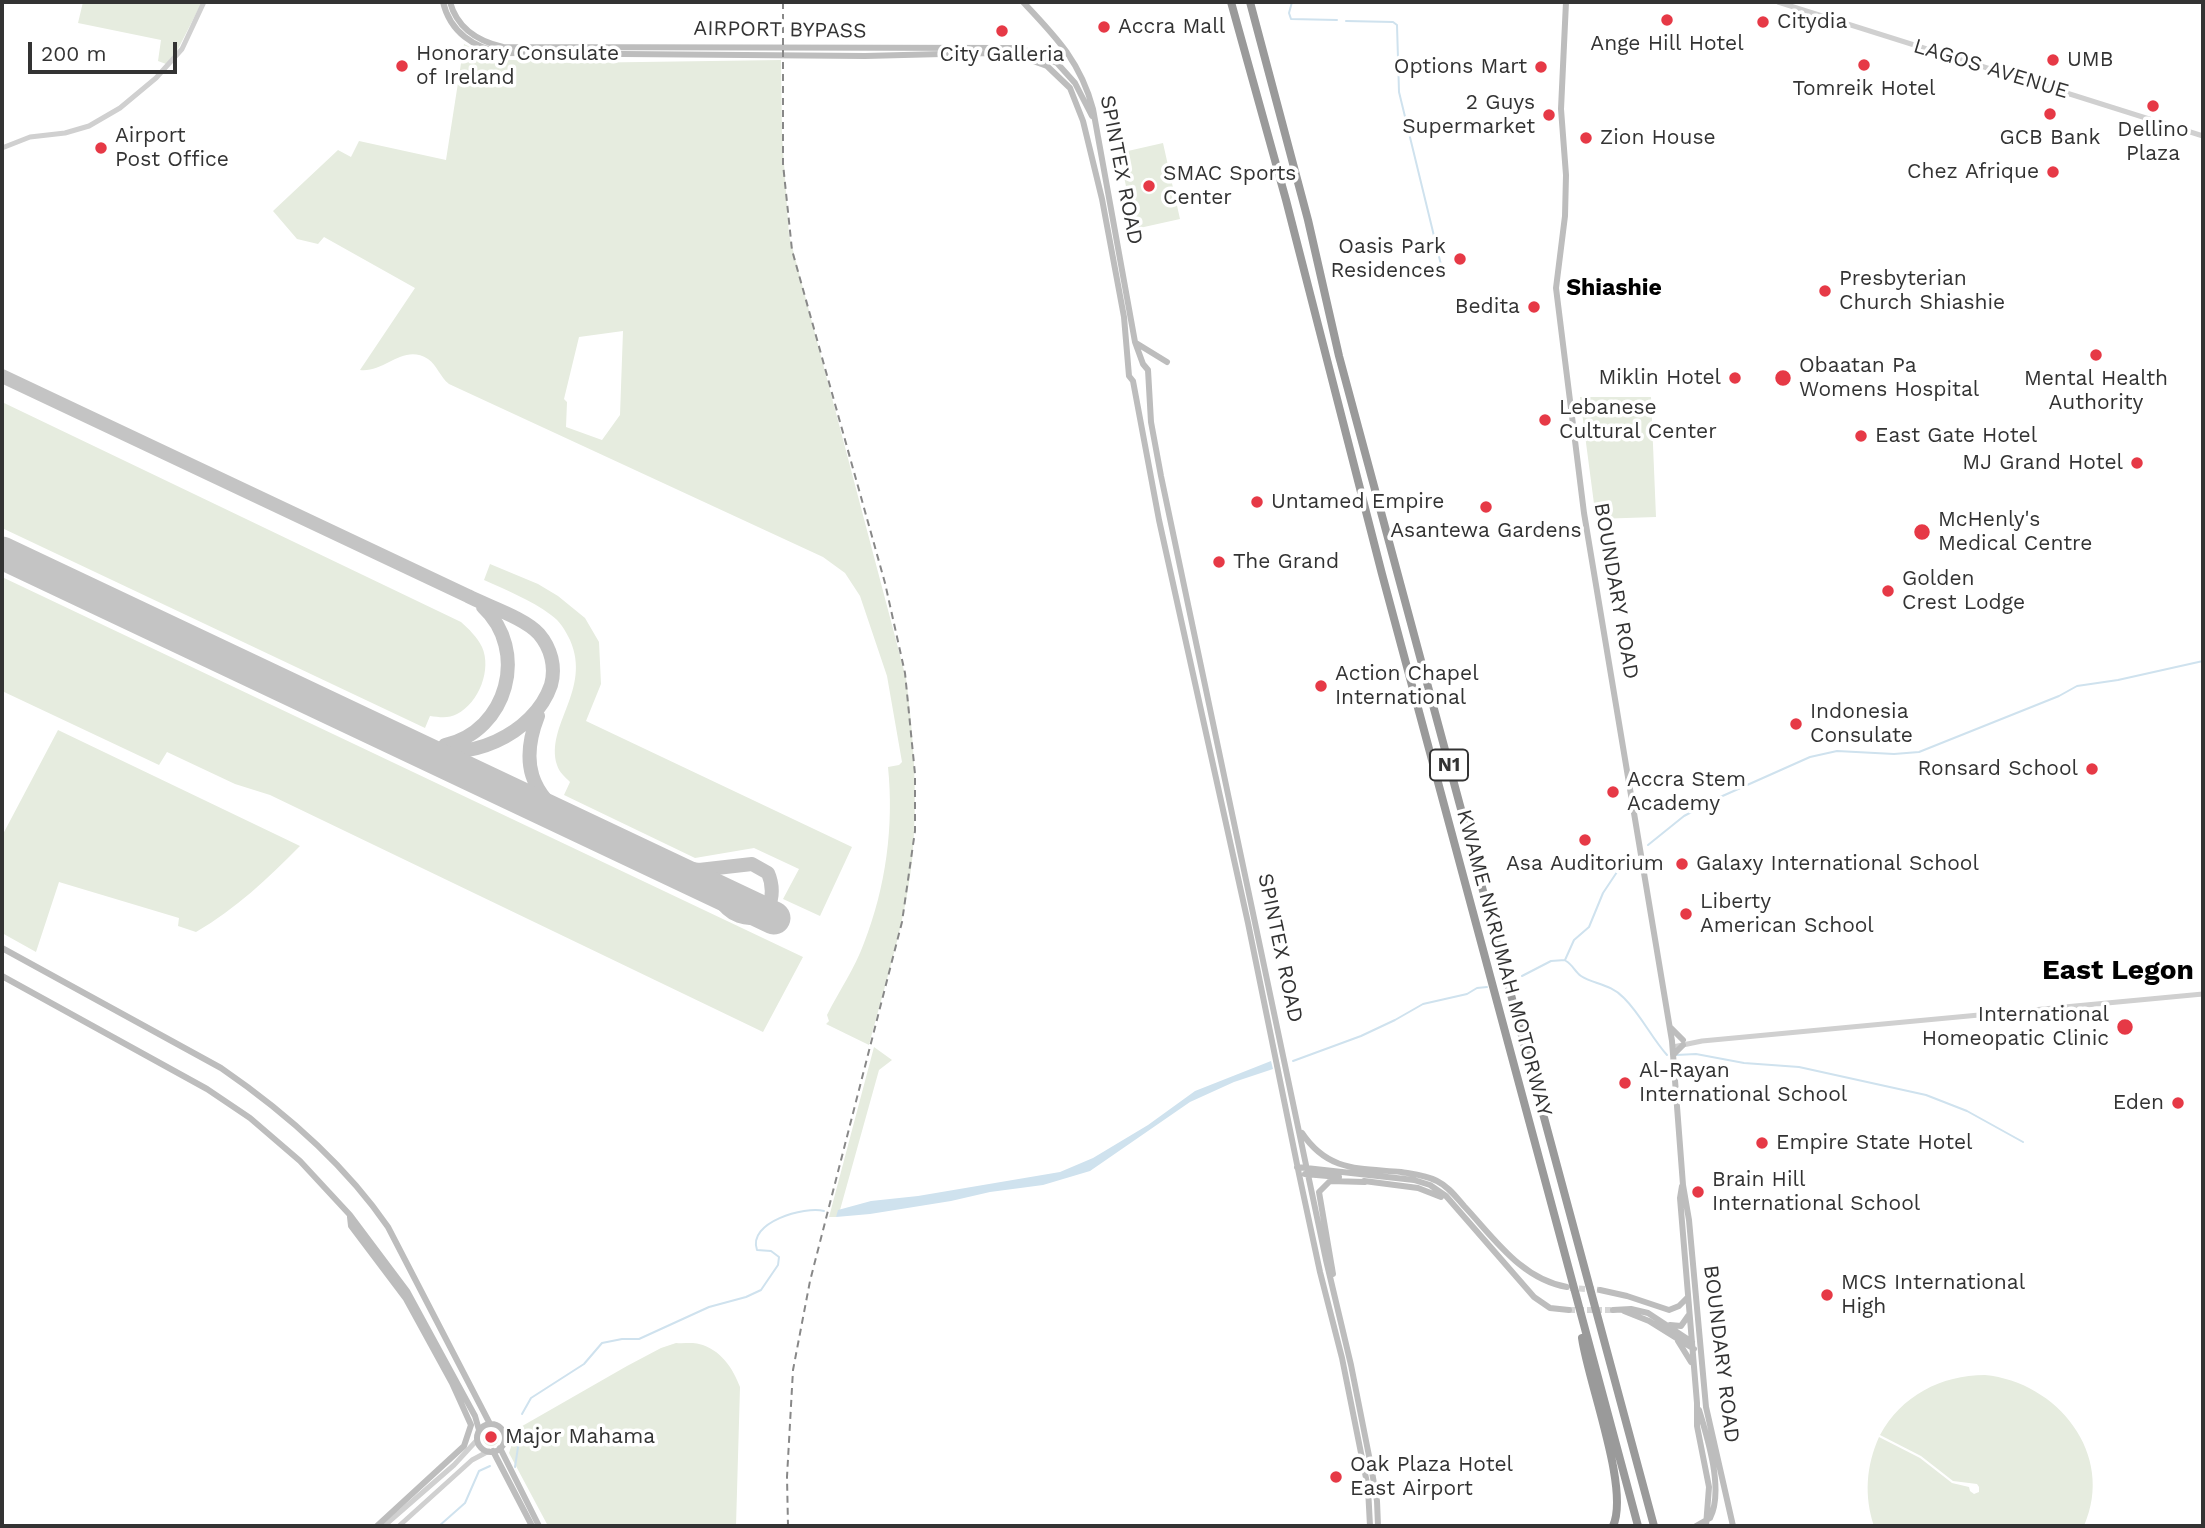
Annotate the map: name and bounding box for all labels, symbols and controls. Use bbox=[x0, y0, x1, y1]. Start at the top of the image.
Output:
place label: Citydia bbox=[1777, 9, 1847, 35]
marker: Ange Hill Hotel bbox=[1659, 12, 1675, 28]
place label: Accra Mall bbox=[1118, 14, 1225, 40]
marker: Citydia bbox=[1755, 14, 1771, 30]
street label: AIRPORT BYPASS bbox=[693, 16, 867, 44]
marker: Accra Mall bbox=[1096, 19, 1112, 35]
marker: City Galleria bbox=[994, 23, 1010, 39]
scale bar bbox=[32, 28, 180, 72]
place label: Ange Hill Hotel bbox=[1590, 31, 1744, 57]
street label: LAGOS AVENUE bbox=[1910, 33, 2072, 105]
text: 200 m bbox=[41, 41, 107, 66]
place label: Honorary Consulate of Ireland bbox=[416, 41, 619, 91]
place label: City Galleria bbox=[940, 42, 1064, 68]
place label: UMB bbox=[2067, 47, 2114, 73]
marker: UMB bbox=[2045, 52, 2061, 68]
place label: Options Mart bbox=[1394, 54, 1527, 80]
marker: Tomreik Hotel bbox=[1856, 57, 1872, 73]
marker: Honorary Consulate of Ireland bbox=[394, 58, 410, 74]
marker: Options Mart bbox=[1533, 59, 1549, 75]
place label: Tomreik Hotel bbox=[1793, 76, 1935, 102]
place label: 2 Guys Supermarket bbox=[1402, 90, 1535, 140]
street label: SPINTEX ROAD bbox=[1094, 93, 1148, 247]
marker: Dellino Plaza bbox=[2145, 98, 2161, 114]
marker: GCB Bank bbox=[2042, 106, 2058, 122]
marker: 2 Guys Supermarket bbox=[1541, 107, 1557, 123]
place label: Dellino Plaza bbox=[2117, 117, 2189, 167]
place label: Airport Post Office bbox=[115, 123, 229, 173]
place label: Zion House bbox=[1600, 125, 1716, 151]
place label: GCB Bank bbox=[2000, 125, 2100, 151]
marker: Zion House bbox=[1578, 130, 1594, 146]
marker: Airport Post Office bbox=[93, 140, 109, 156]
place label: Chez Afrique bbox=[1907, 159, 2039, 185]
place label: SMAC Sports Center bbox=[1163, 161, 1296, 211]
marker: Chez Afrique bbox=[2045, 164, 2061, 180]
marker: SMAC Sports Center bbox=[1141, 178, 1157, 194]
place label: Oasis Park Residences bbox=[1330, 234, 1446, 284]
marker: Oasis Park Residences bbox=[1452, 251, 1468, 267]
place label: Presbyterian Church Shiashie bbox=[1839, 266, 2005, 316]
district label: Shiashie bbox=[1566, 274, 1662, 302]
marker: Presbyterian Church Shiashie bbox=[1817, 283, 1833, 299]
place label: Bedita bbox=[1455, 294, 1520, 320]
marker: Bedita bbox=[1526, 299, 1542, 315]
marker: Mental Health Authority bbox=[2088, 347, 2104, 363]
place label: Obaatan Pa Womens Hospital bbox=[1799, 353, 1979, 403]
place label: Miklin Hotel bbox=[1598, 365, 1721, 391]
place label: Mental Health Authority bbox=[2024, 366, 2168, 416]
marker: Obaatan Pa Womens Hospital bbox=[1773, 368, 1793, 388]
marker: Miklin Hotel bbox=[1727, 370, 1743, 386]
place label: Lebanese Cultural Center bbox=[1559, 395, 1717, 445]
marker: Lebanese Cultural Center bbox=[1537, 412, 1553, 428]
place label: East Gate Hotel bbox=[1875, 423, 2037, 449]
marker: East Gate Hotel bbox=[1853, 428, 1869, 444]
place label: MJ Grand Hotel bbox=[1962, 450, 2123, 476]
marker: MJ Grand Hotel bbox=[2129, 455, 2145, 471]
place label: Untamed Empire bbox=[1271, 489, 1444, 515]
marker: Untamed Empire bbox=[1249, 494, 1265, 510]
marker: Asantewa Gardens bbox=[1478, 499, 1494, 515]
street label: BOUNDARY ROAD bbox=[1588, 501, 1644, 681]
place label: McHenly's Medical Centre bbox=[1938, 507, 2092, 557]
place label: Asantewa Gardens bbox=[1390, 518, 1582, 544]
marker: McHenly's Medical Centre bbox=[1912, 522, 1932, 542]
place label: The Grand bbox=[1233, 549, 1339, 575]
marker: The Grand bbox=[1211, 554, 1227, 570]
place label: Golden Crest Lodge bbox=[1902, 566, 2025, 616]
marker: Golden Crest Lodge bbox=[1880, 583, 1896, 599]
place label: Action Chapel International bbox=[1335, 661, 1479, 711]
marker: Action Chapel International bbox=[1313, 678, 1329, 694]
place label: Indonesia Consulate bbox=[1810, 699, 1913, 749]
marker: Indonesia Consulate bbox=[1788, 716, 1804, 732]
road number: N1 bbox=[1430, 750, 1468, 780]
place label: Ronsard School bbox=[1917, 756, 2078, 782]
marker: Ronsard School bbox=[2084, 761, 2100, 777]
place label: Accra Stem Academy bbox=[1627, 767, 1746, 817]
marker: Accra Stem Academy bbox=[1605, 784, 1621, 800]
street label: KWAME NKRUMAH MOTORWAY bbox=[1451, 807, 1557, 1119]
marker: Asa Auditorium bbox=[1577, 832, 1593, 848]
place label: Asa Auditorium bbox=[1506, 851, 1664, 877]
place label: Galaxy International School bbox=[1696, 851, 1979, 877]
marker: Galaxy International School bbox=[1674, 856, 1690, 872]
street label: SPINTEX ROAD bbox=[1252, 871, 1308, 1025]
place label: Liberty American School bbox=[1700, 889, 1874, 939]
marker: Liberty American School bbox=[1678, 906, 1694, 922]
district label: East Legon bbox=[2042, 954, 2194, 988]
place label: International Homeopatic Clinic bbox=[1922, 1002, 2109, 1052]
marker: International Homeopatic Clinic bbox=[2115, 1017, 2135, 1037]
place label: Al-Rayan International School bbox=[1639, 1058, 1847, 1108]
marker: Al-Rayan International School bbox=[1617, 1075, 1633, 1091]
place label: Eden bbox=[2113, 1090, 2164, 1116]
marker: Eden bbox=[2170, 1095, 2186, 1111]
place label: Empire State Hotel bbox=[1776, 1130, 1972, 1156]
marker: Empire State Hotel bbox=[1754, 1135, 1770, 1151]
place label: Brain Hill International School bbox=[1712, 1167, 1920, 1217]
marker: Brain Hill International School bbox=[1690, 1184, 1706, 1200]
street label: BOUNDARY ROAD bbox=[1698, 1264, 1744, 1444]
place label: MCS International High bbox=[1841, 1270, 2025, 1320]
marker: MCS International High bbox=[1819, 1287, 1835, 1303]
place label: Major Mahama bbox=[505, 1424, 655, 1450]
marker: Major Mahama bbox=[483, 1429, 499, 1445]
place label: Oak Plaza Hotel East Airport bbox=[1350, 1452, 1513, 1502]
marker: Oak Plaza Hotel East Airport bbox=[1328, 1469, 1344, 1485]

